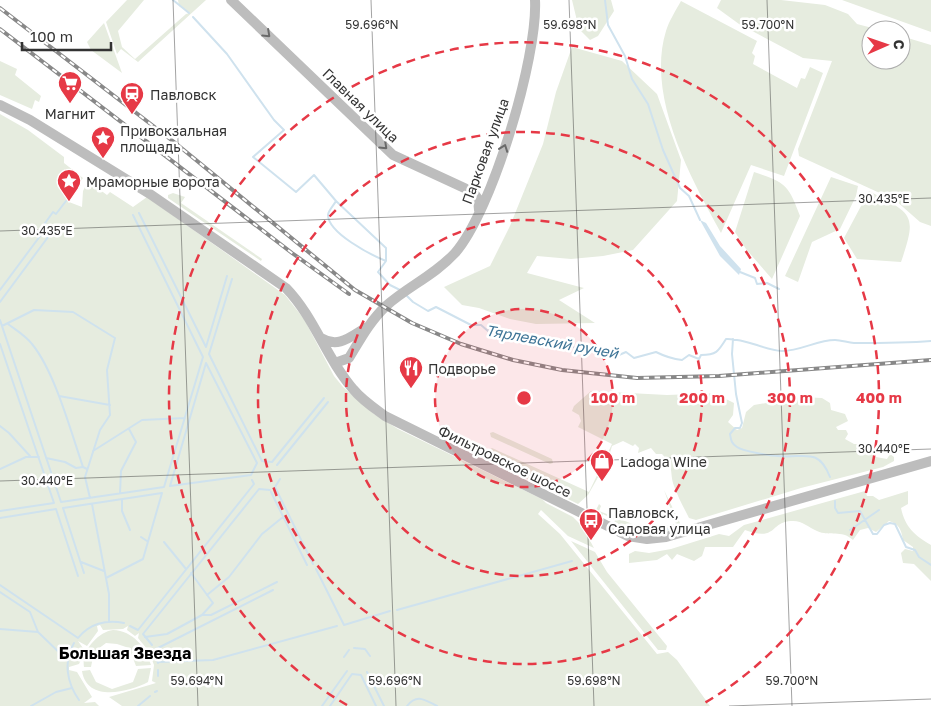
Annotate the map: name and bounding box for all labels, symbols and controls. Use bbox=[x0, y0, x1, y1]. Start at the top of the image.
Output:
text: 59.696°N bbox=[345, 17, 399, 32]
text: 59.698°N bbox=[543, 17, 597, 32]
text: 59.700°N bbox=[742, 17, 794, 32]
scale bar bbox=[22, 20, 111, 52]
north arrow bbox=[861, 20, 911, 70]
text: 100 m bbox=[30, 27, 73, 45]
one-way arrow bbox=[261, 28, 270, 37]
text: С bbox=[891, 39, 908, 50]
street label: Главная улица bbox=[319, 64, 403, 146]
supermarket icon: Магнит bbox=[57, 70, 83, 104]
station icon: Павловск bbox=[119, 81, 145, 115]
place label: Павловск bbox=[150, 86, 217, 103]
street label: Парковая улица bbox=[458, 96, 512, 206]
place label: Магнит bbox=[45, 105, 95, 122]
place label: Привокзальная площадь bbox=[120, 122, 227, 155]
place icon: Привокзальная площадь bbox=[90, 125, 116, 159]
one-way arrow bbox=[378, 140, 387, 149]
one-way arrow bbox=[498, 144, 508, 152]
place icon: Мраморные ворота bbox=[56, 168, 82, 202]
place label: Мраморные ворота bbox=[86, 173, 220, 190]
text: 30.435°E bbox=[858, 191, 910, 206]
text: 30.435°E bbox=[21, 223, 73, 238]
water label: Тярлевский ручей bbox=[484, 320, 620, 363]
restaurant icon: Подворье bbox=[398, 355, 424, 389]
place label: Подворье bbox=[428, 360, 496, 377]
text: 100 m bbox=[591, 388, 635, 406]
text: 200 m bbox=[679, 388, 725, 406]
text: 300 m bbox=[767, 388, 813, 406]
text: 400 m bbox=[856, 388, 902, 406]
centre of rings bbox=[515, 389, 533, 407]
street label: Фильтровское шоссе bbox=[436, 421, 574, 501]
text: 30.440°E bbox=[858, 441, 910, 456]
shop icon: Ladoga Wine bbox=[589, 448, 615, 482]
place label: Ladoga Wine bbox=[620, 453, 707, 470]
text: 30.440°E bbox=[21, 473, 73, 488]
place label: Павловск, Садовая улица bbox=[608, 504, 711, 537]
bus stop icon: Павловск, Садовая улица bbox=[578, 507, 604, 541]
district label: Большая Звезда bbox=[59, 643, 191, 663]
text: 59.694°N bbox=[171, 673, 223, 688]
text: 59.696°N bbox=[368, 673, 422, 688]
text: 59.698°N bbox=[567, 673, 621, 688]
text: 59.700°N bbox=[766, 673, 818, 688]

